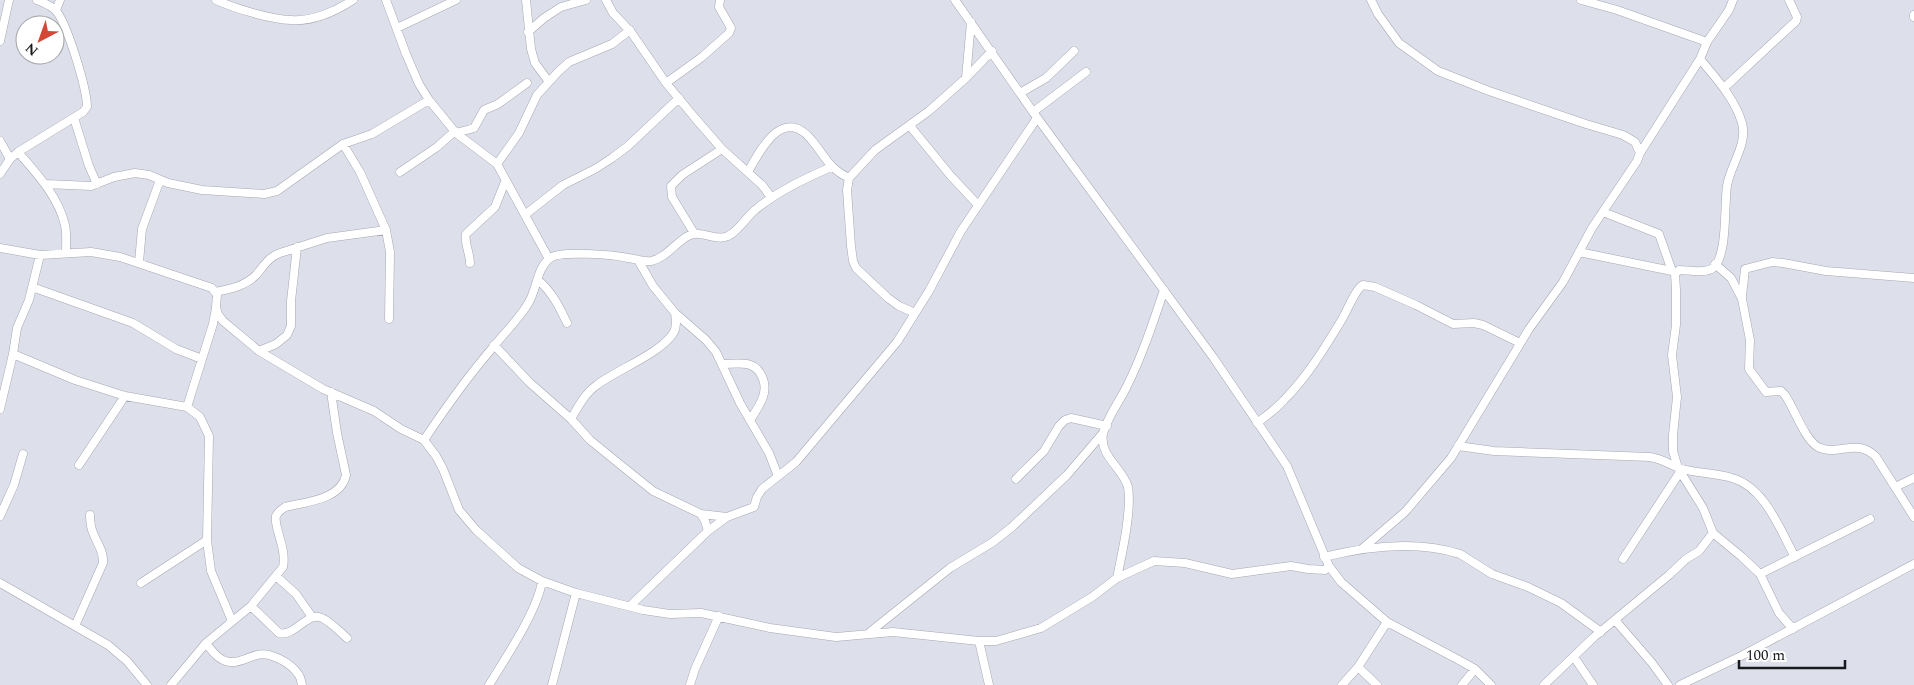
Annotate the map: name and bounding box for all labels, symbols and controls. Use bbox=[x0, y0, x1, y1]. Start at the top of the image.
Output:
north arrow bbox=[15, 15, 65, 65]
text: N bbox=[21, 38, 43, 61]
scale bar bbox=[1739, 638, 1845, 670]
text: 100 m bbox=[1746, 644, 1785, 667]

